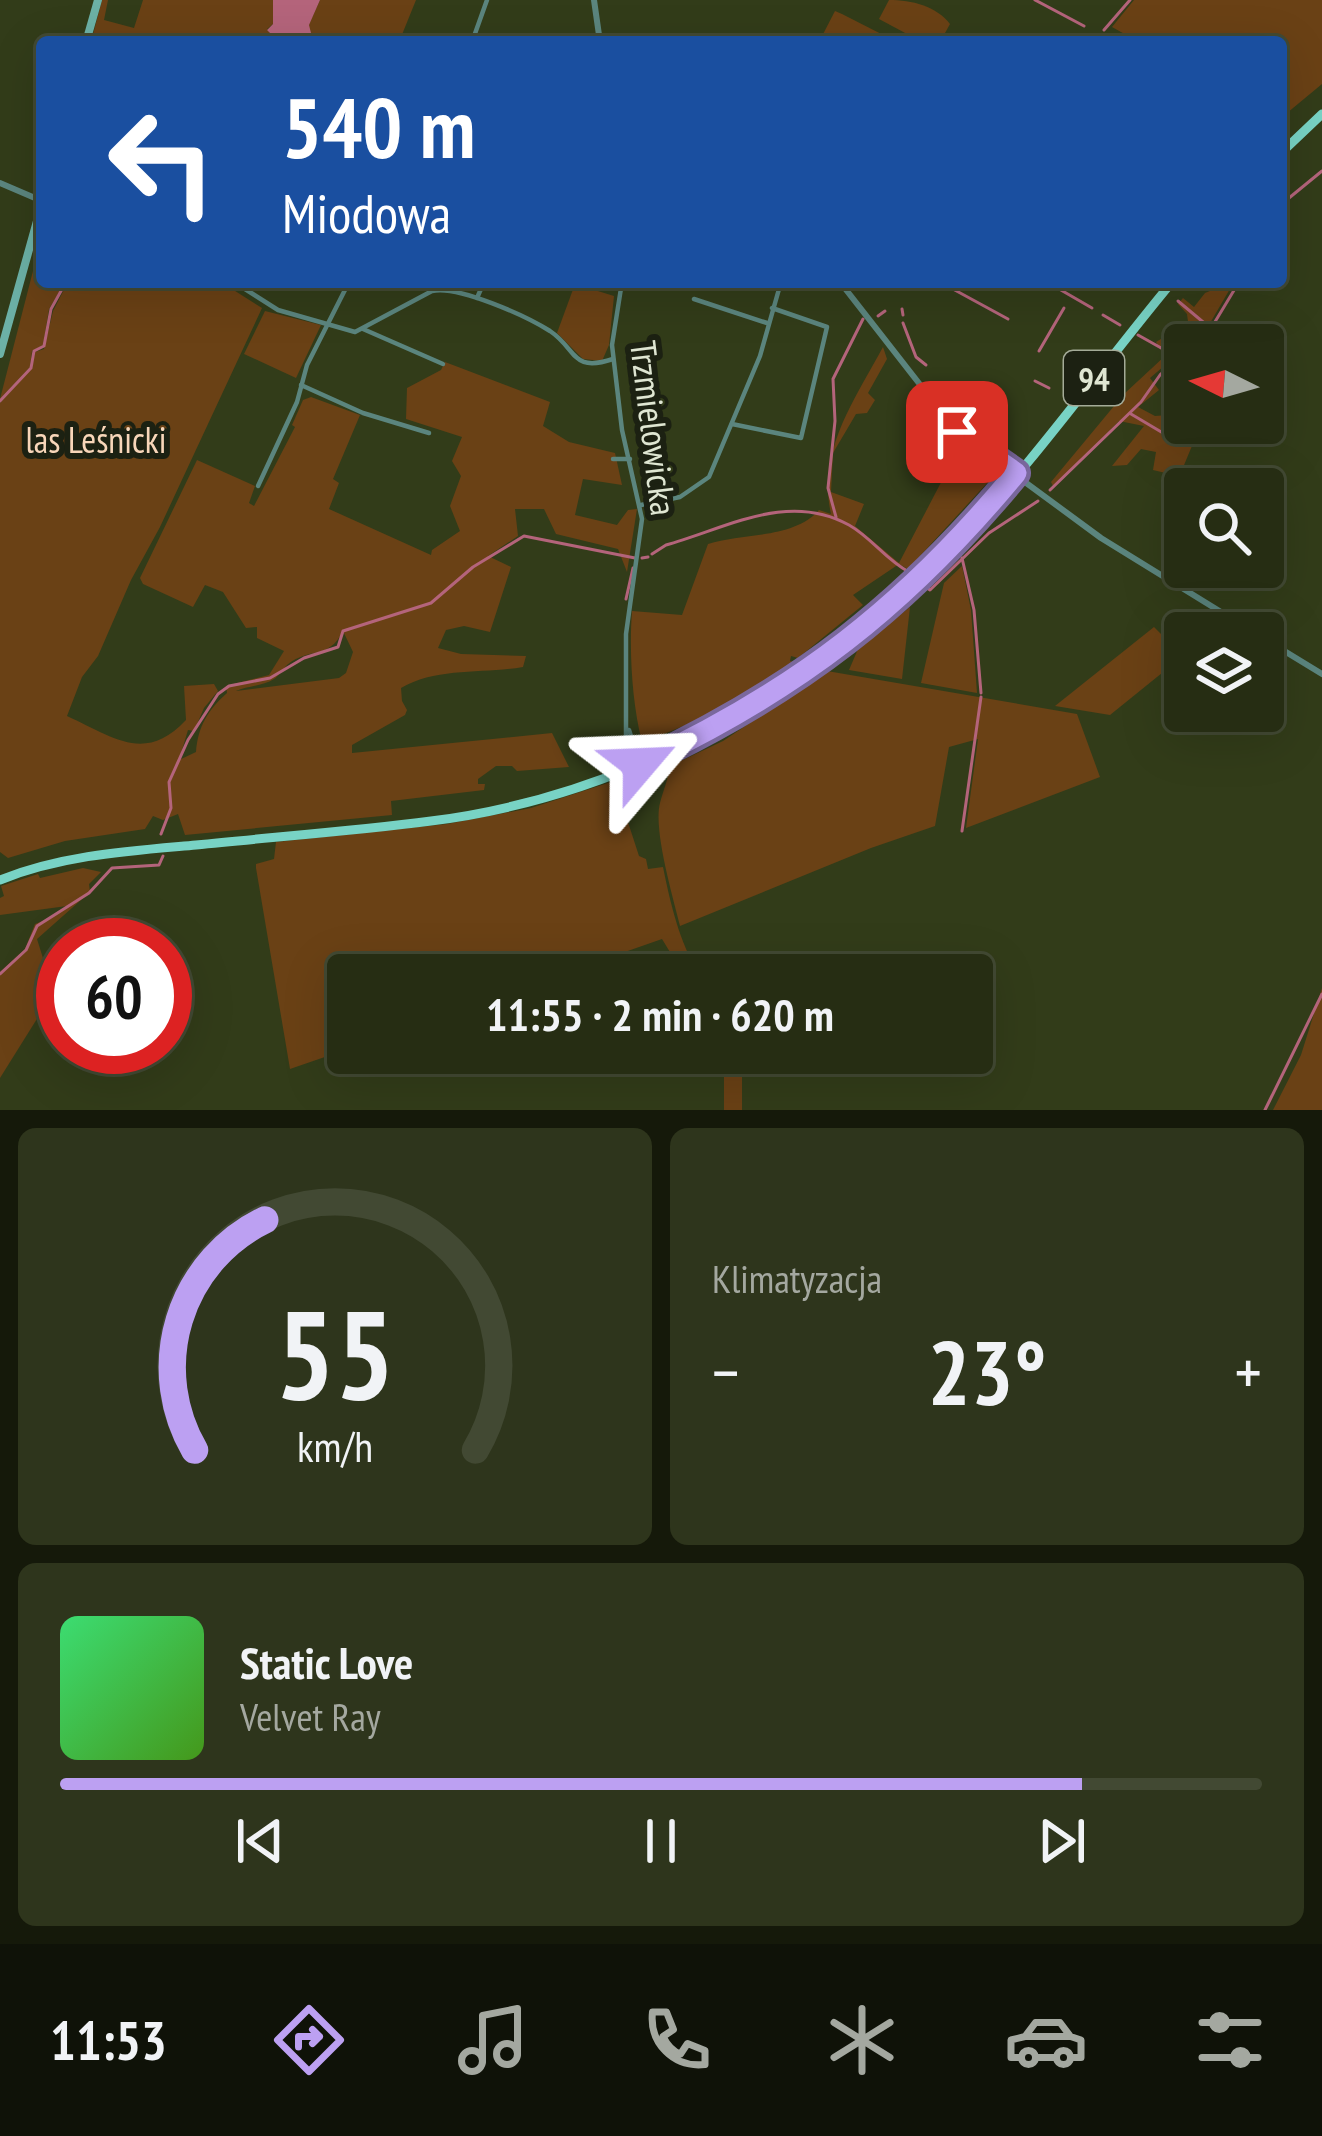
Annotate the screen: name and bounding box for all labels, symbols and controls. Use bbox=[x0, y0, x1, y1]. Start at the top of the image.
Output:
text: 540 m bbox=[282, 72, 475, 181]
icon: left bbox=[84, 84, 240, 240]
text: Miodowa bbox=[282, 178, 451, 248]
north arrow bbox=[1164, 324, 1284, 444]
map controls bbox=[1164, 324, 1284, 732]
street label: Trzmielowicka bbox=[620, 338, 688, 518]
road number: 94 bbox=[1064, 351, 1124, 405]
pin bbox=[906, 381, 1008, 483]
icon: arrive bbox=[924, 399, 990, 465]
park label: las Leśnicki bbox=[25, 416, 167, 463]
button: search bbox=[1164, 468, 1284, 588]
button: layers bbox=[1164, 612, 1284, 732]
position arrow bbox=[577, 701, 703, 827]
speed limit sign: 60 bbox=[36, 918, 192, 1074]
text: 11:55 · 2 min · 620 m bbox=[486, 985, 834, 1043]
text: Klimatyzacja bbox=[712, 1253, 882, 1304]
text: 55 bbox=[275, 1272, 395, 1433]
text: 23° bbox=[928, 1313, 1046, 1430]
text: − bbox=[712, 1329, 739, 1414]
text: + bbox=[1235, 1329, 1262, 1414]
text: km/h bbox=[297, 1417, 373, 1473]
text: Static Love bbox=[240, 1633, 413, 1691]
text: Velvet Ray bbox=[240, 1691, 381, 1742]
icon: previous bbox=[227, 1808, 293, 1874]
icon: pause bbox=[628, 1808, 694, 1874]
icon: next bbox=[1029, 1808, 1095, 1874]
icon: directions bbox=[267, 1998, 351, 2082]
icon: music bbox=[451, 1998, 535, 2082]
icon: phone bbox=[635, 1998, 719, 2082]
icon: climate bbox=[820, 1998, 904, 2082]
icon: car bbox=[1004, 1998, 1088, 2082]
icon: filters bbox=[1188, 1998, 1272, 2082]
text: 11:53 bbox=[50, 2005, 167, 2075]

